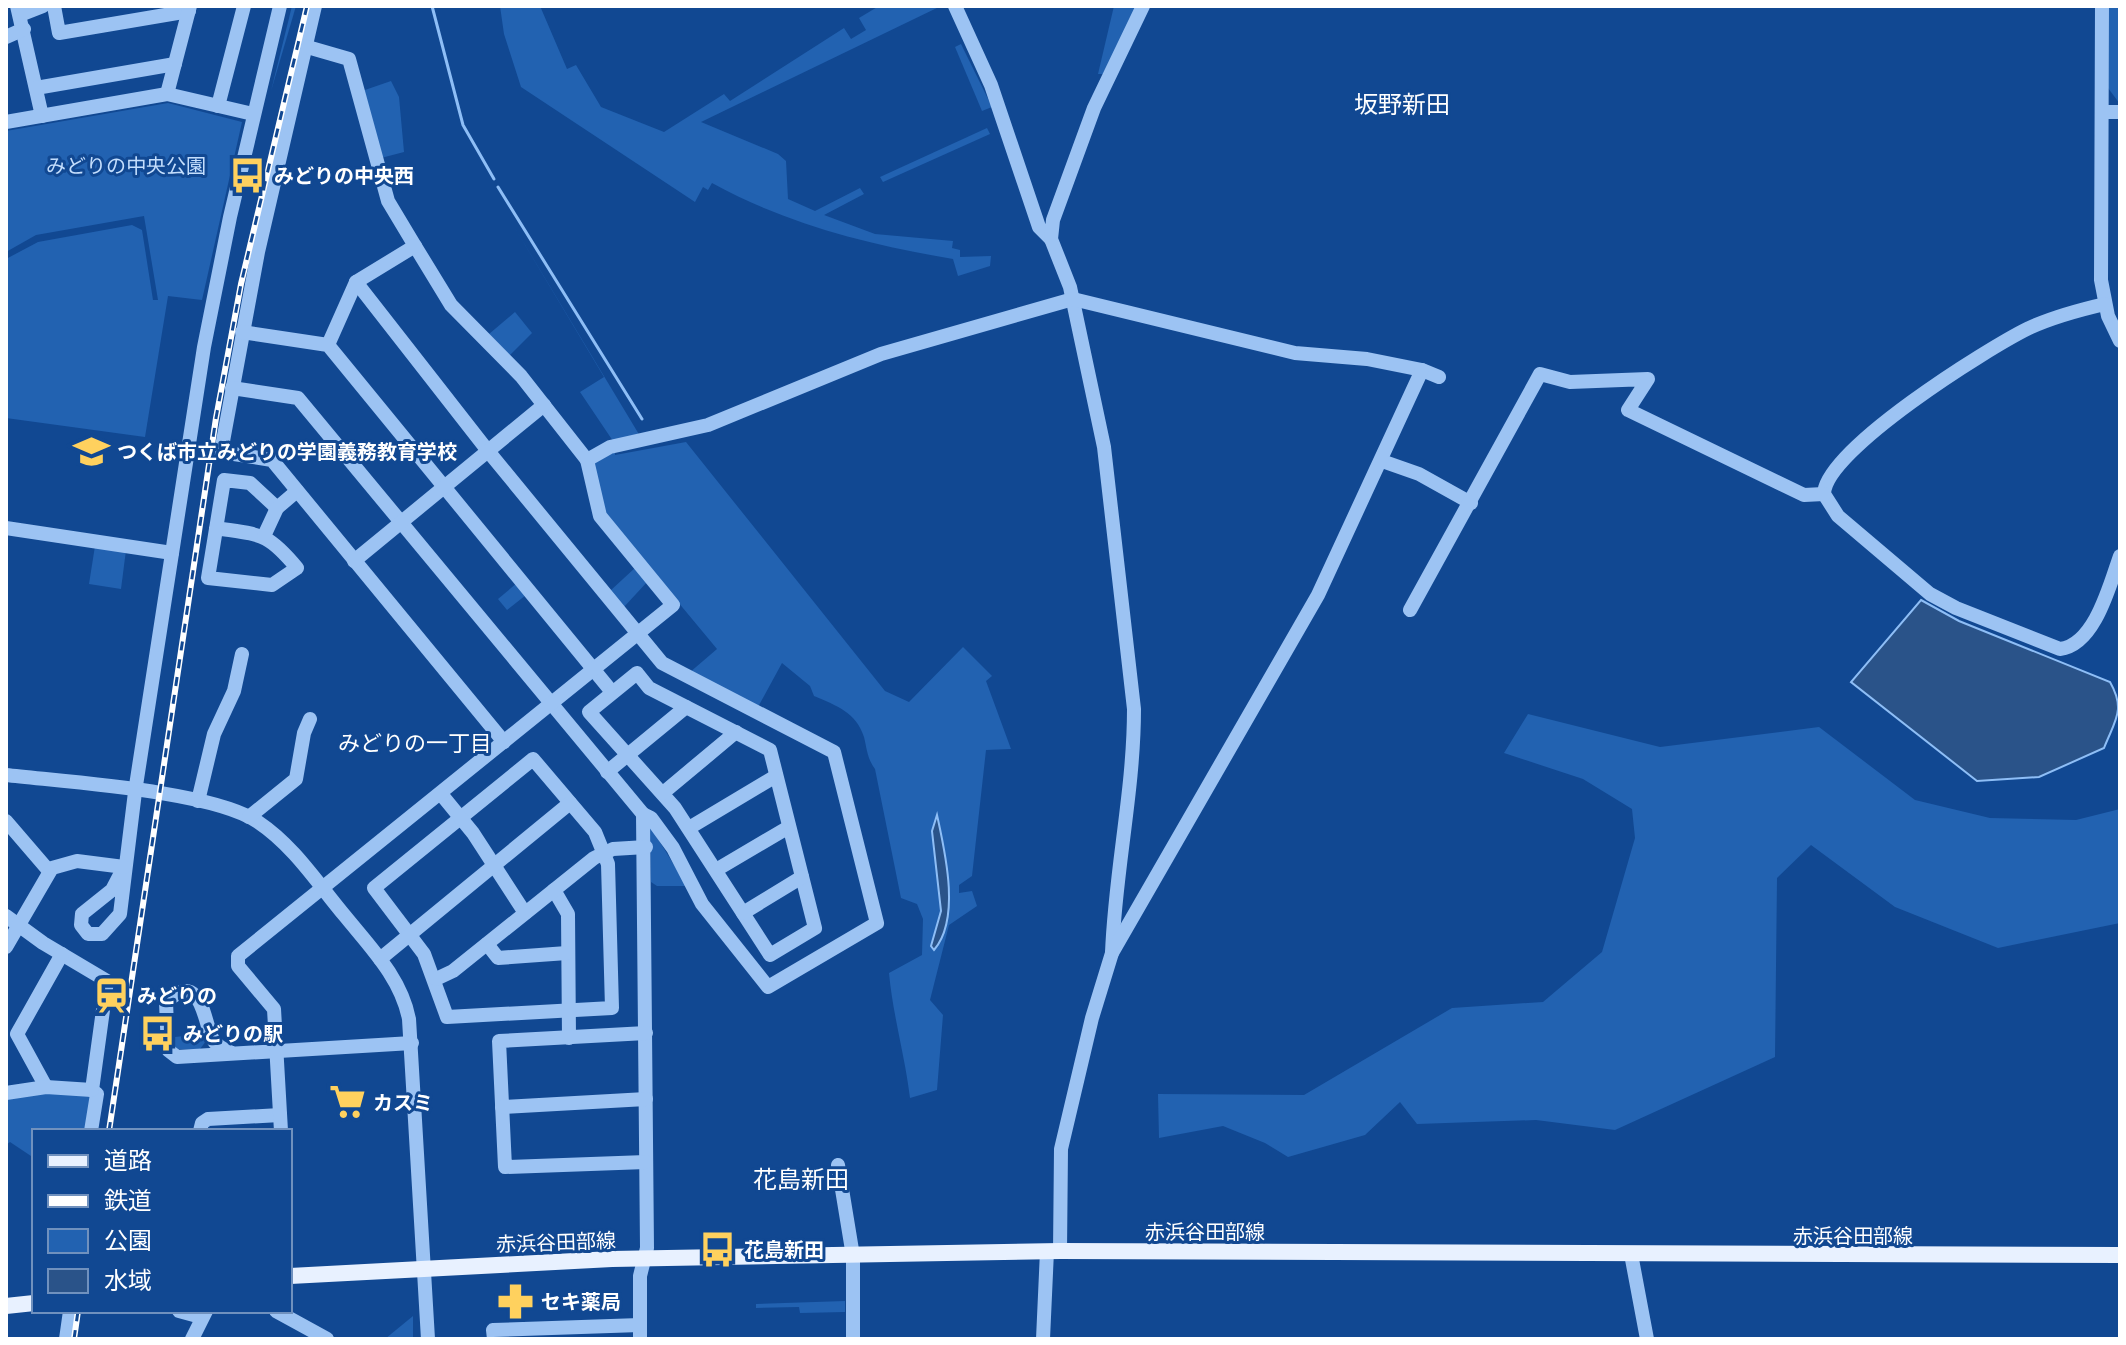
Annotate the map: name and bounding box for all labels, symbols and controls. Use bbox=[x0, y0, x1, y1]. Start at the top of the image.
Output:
district label: 坂野新田 bbox=[1354, 87, 1450, 120]
park label: みどりの中央公園 bbox=[46, 152, 206, 179]
bus stop icon: みどりの中央西 bbox=[229, 156, 267, 194]
place label: みどりの中央西 bbox=[274, 162, 414, 189]
school or university icon: つくば市立みどりの学園義務教育学校 bbox=[72, 432, 110, 470]
place label: つくば市立みどりの学園義務教育学校 bbox=[117, 438, 457, 465]
district label: みどりの一丁目 bbox=[338, 727, 492, 757]
station icon: みどりの bbox=[92, 976, 130, 1014]
place label: みどりの bbox=[137, 982, 217, 1009]
bus stop icon: みどりの駅 bbox=[138, 1014, 176, 1052]
place label: みどりの駅 bbox=[183, 1020, 283, 1047]
supermarket icon: カスミ bbox=[328, 1083, 366, 1121]
place label: カスミ bbox=[373, 1089, 433, 1116]
legend bbox=[32, 1129, 292, 1313]
text: 道路 bbox=[104, 1143, 152, 1176]
district label: 花島新田 bbox=[753, 1162, 849, 1195]
text: 鉄道 bbox=[104, 1183, 152, 1216]
street label: 赤浜谷田部線 bbox=[1145, 1218, 1265, 1245]
street label: 赤浜谷田部線 bbox=[1793, 1222, 1913, 1249]
text: 公園 bbox=[104, 1223, 152, 1256]
street label: 赤浜谷田部線 bbox=[496, 1226, 616, 1258]
bus stop icon: 花島新田 bbox=[699, 1230, 737, 1268]
place label: 花島新田 bbox=[744, 1236, 824, 1263]
text: 水域 bbox=[104, 1263, 152, 1296]
pharmacy icon: セキ薬局 bbox=[496, 1282, 534, 1320]
place label: セキ薬局 bbox=[541, 1288, 621, 1315]

